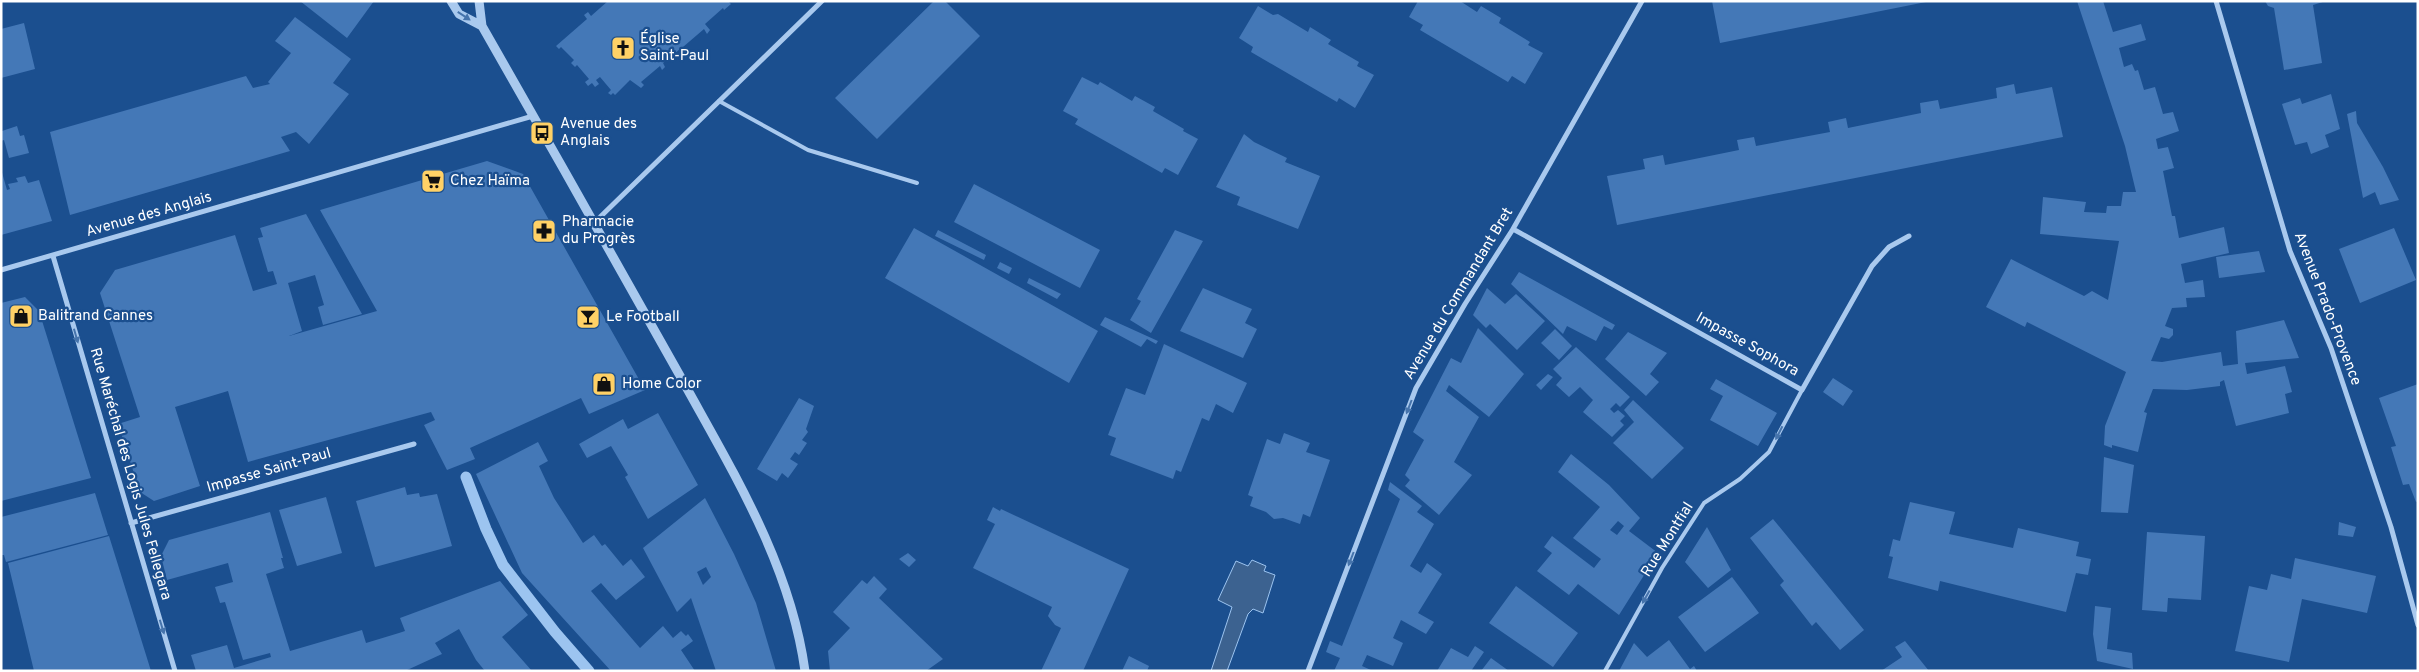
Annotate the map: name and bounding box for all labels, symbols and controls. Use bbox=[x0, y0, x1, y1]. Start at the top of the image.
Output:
one-way arrow bbox=[457, 11, 471, 21]
place label: Église Saint-Paul bbox=[640, 29, 709, 66]
church icon: Église Saint-Paul bbox=[610, 35, 636, 61]
place label: Avenue des Anglais bbox=[560, 115, 637, 151]
bus stop icon: Avenue des Anglais bbox=[529, 120, 555, 146]
supermarket icon: Chez Haïma bbox=[420, 168, 446, 194]
place label: Chez Haïma bbox=[450, 172, 530, 191]
street label: Avenue des Anglais bbox=[84, 188, 214, 242]
street label: Avenue du Commandant Bret bbox=[1400, 204, 1518, 384]
place label: Pharmacie du Progrès bbox=[562, 213, 635, 249]
pharmacy icon: Pharmacie du Progrès bbox=[531, 218, 557, 244]
street label: Avenue Prado-Provence bbox=[2289, 230, 2365, 388]
shop icon: Balitrand Cannes bbox=[8, 303, 34, 329]
bar icon: Le Football bbox=[575, 304, 601, 330]
place label: Balitrand Cannes bbox=[38, 307, 153, 326]
place label: Le Football bbox=[606, 308, 680, 327]
street label: Impasse Sophora bbox=[1692, 309, 1802, 381]
one-way arrow bbox=[73, 329, 81, 344]
street label: Rue Maréchal des Logis Jules Fellegara bbox=[85, 346, 175, 602]
shop icon: Home Color bbox=[591, 371, 617, 397]
place label: Home Color bbox=[622, 375, 702, 394]
one-way arrow bbox=[1405, 400, 1413, 415]
one-way arrow bbox=[1775, 426, 1783, 440]
street label: Impasse Saint-Paul bbox=[205, 444, 333, 498]
street label: Rue Montfial bbox=[1638, 499, 1698, 581]
one-way arrow bbox=[1347, 552, 1355, 567]
one-way arrow bbox=[1642, 590, 1651, 604]
one-way arrow bbox=[158, 619, 166, 634]

